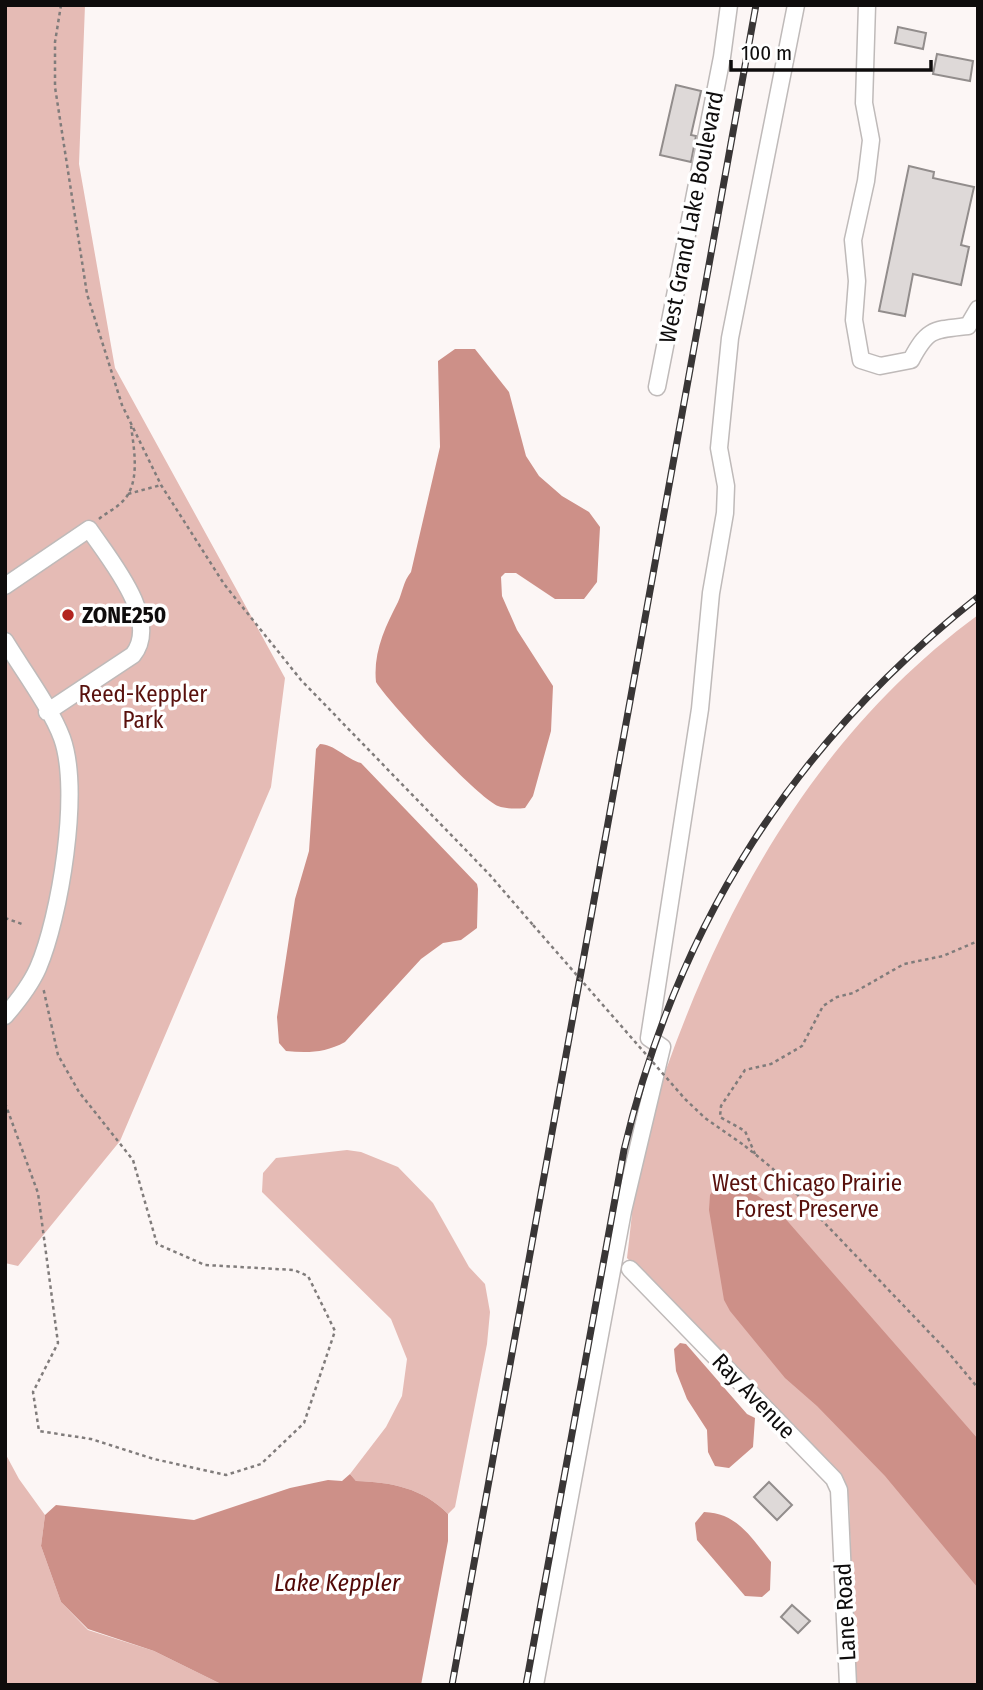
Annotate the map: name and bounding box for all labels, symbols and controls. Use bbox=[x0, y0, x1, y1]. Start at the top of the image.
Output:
scale bar bbox=[731, 28, 930, 72]
text: 100 m bbox=[741, 40, 792, 66]
street label: West Grand Lake Boulevard bbox=[653, 89, 729, 345]
place label: ZONE250 bbox=[82, 601, 166, 629]
marker: ZONE250 bbox=[60, 607, 76, 623]
park label: Reed-Keppler Park bbox=[79, 680, 207, 734]
park label: West Chicago Prairie Forest Preserve bbox=[712, 1169, 902, 1223]
street label: Ray Avenue bbox=[706, 1347, 802, 1445]
street label: Lane Road bbox=[828, 1562, 862, 1662]
water label: Lake Keppler bbox=[274, 1569, 401, 1597]

